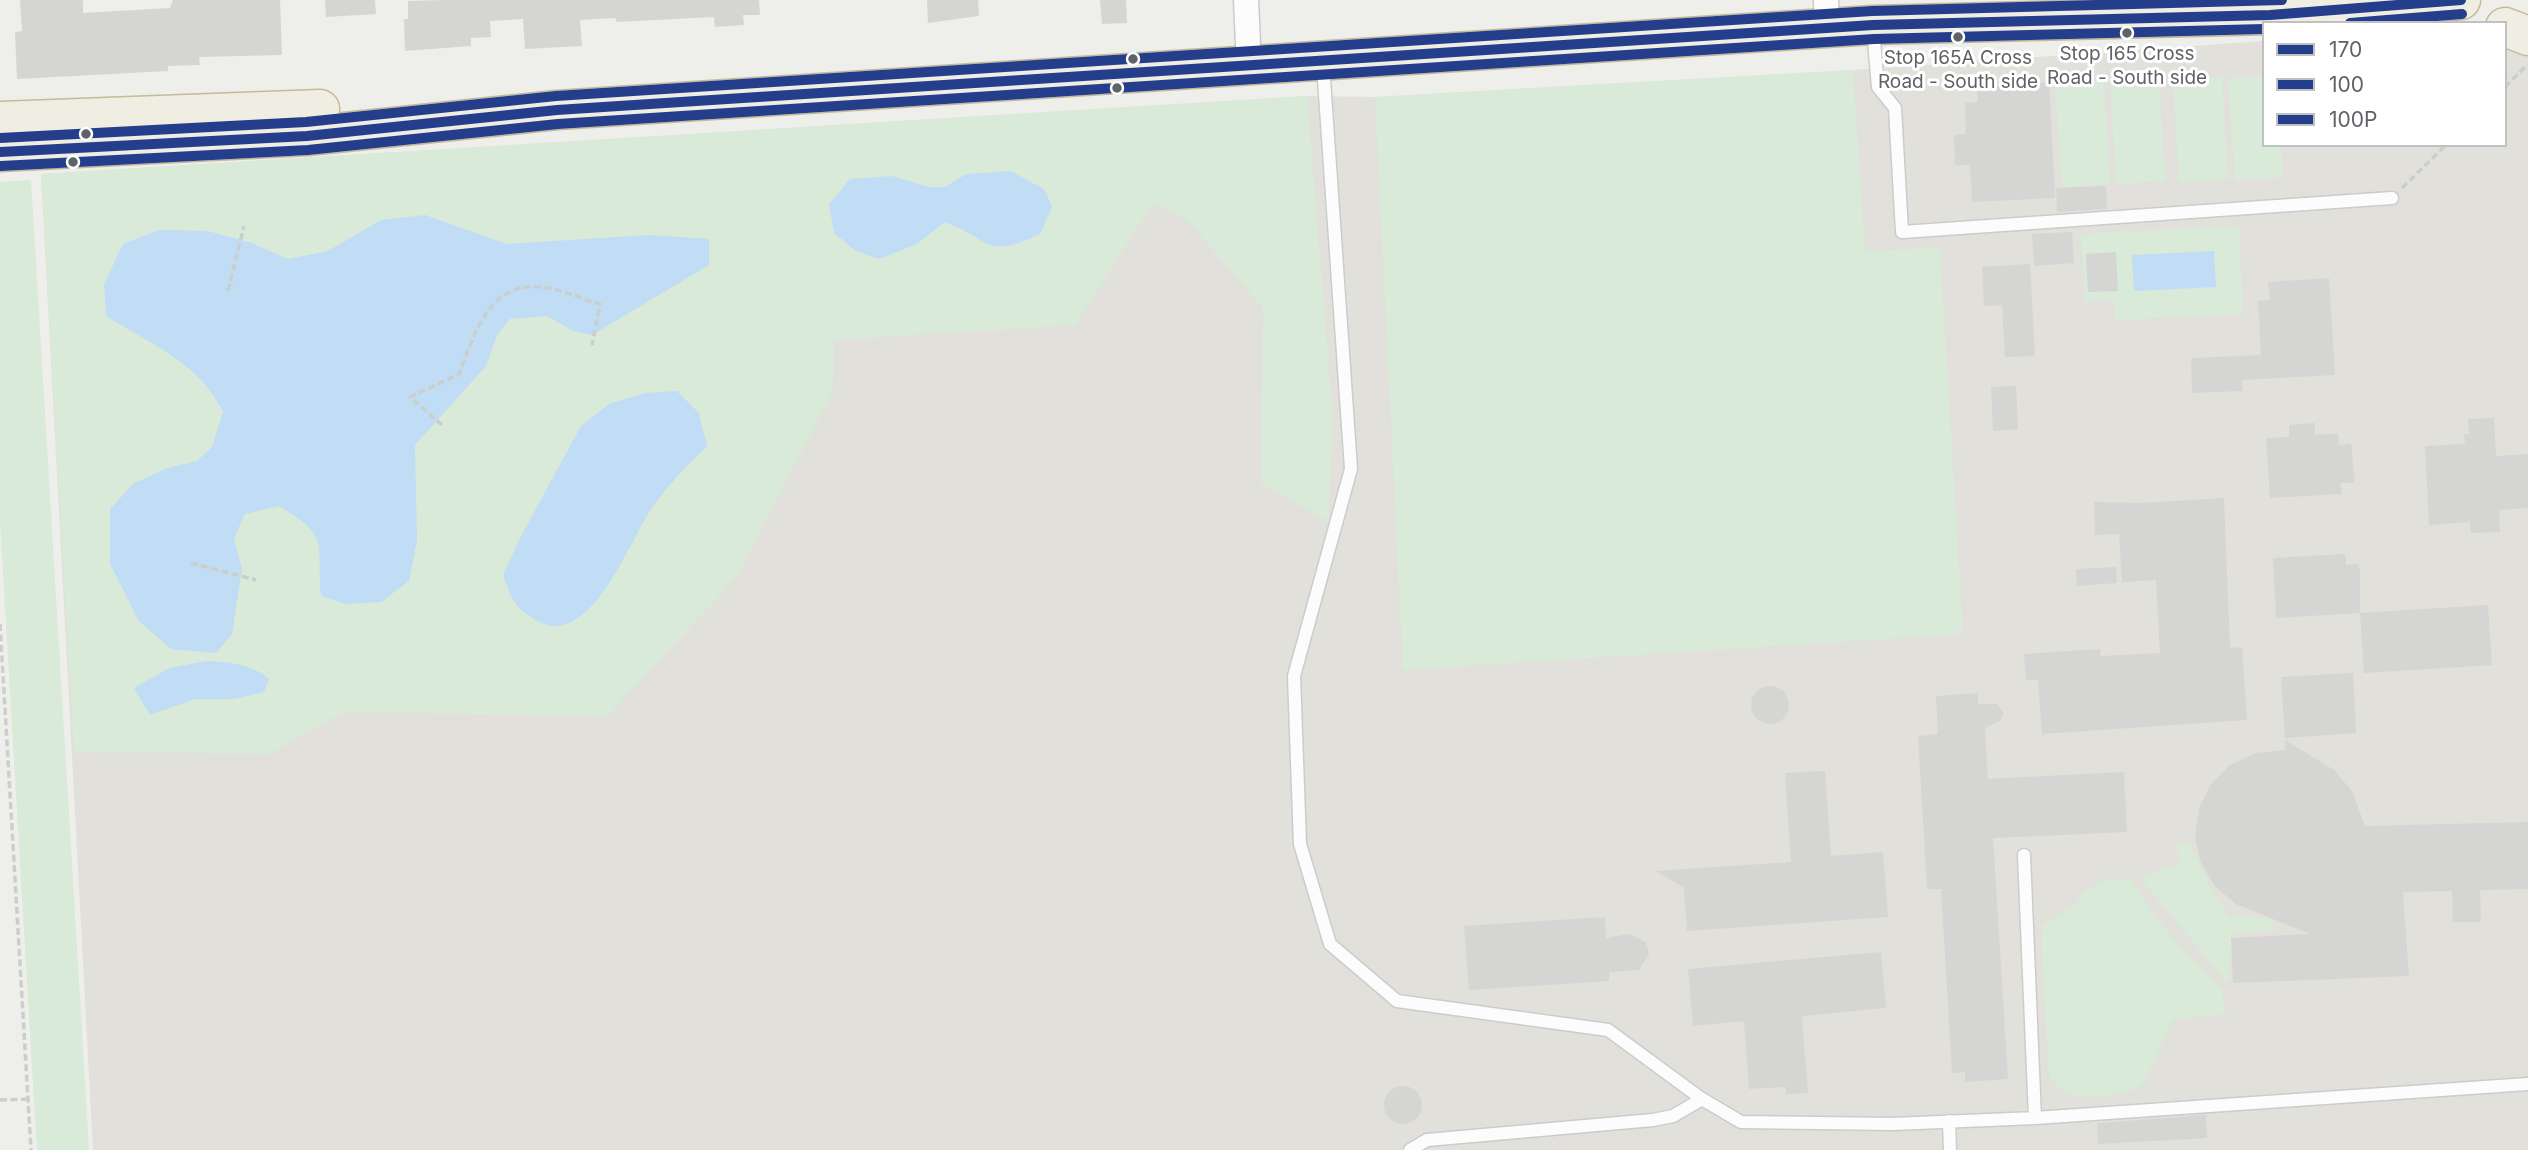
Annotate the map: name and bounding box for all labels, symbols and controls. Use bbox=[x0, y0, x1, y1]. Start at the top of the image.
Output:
legend bbox=[2262, 21, 2507, 147]
marker: Stop 165 Cross Road - South side bbox=[2120, 26, 2134, 40]
marker: Stop 165A Cross Road - South side bbox=[1951, 30, 1965, 44]
text: 170 bbox=[2329, 37, 2362, 62]
place label: Stop 165 Cross Road - South side bbox=[2047, 43, 2207, 87]
place label: Stop 165A Cross Road - South side bbox=[1878, 47, 2038, 91]
unlabelled marker bbox=[1126, 52, 1140, 66]
text: 100 bbox=[2329, 72, 2364, 97]
unlabelled marker bbox=[1110, 81, 1124, 95]
text: 100P bbox=[2329, 107, 2377, 132]
unlabelled marker bbox=[79, 127, 93, 141]
unlabelled marker bbox=[66, 155, 80, 169]

